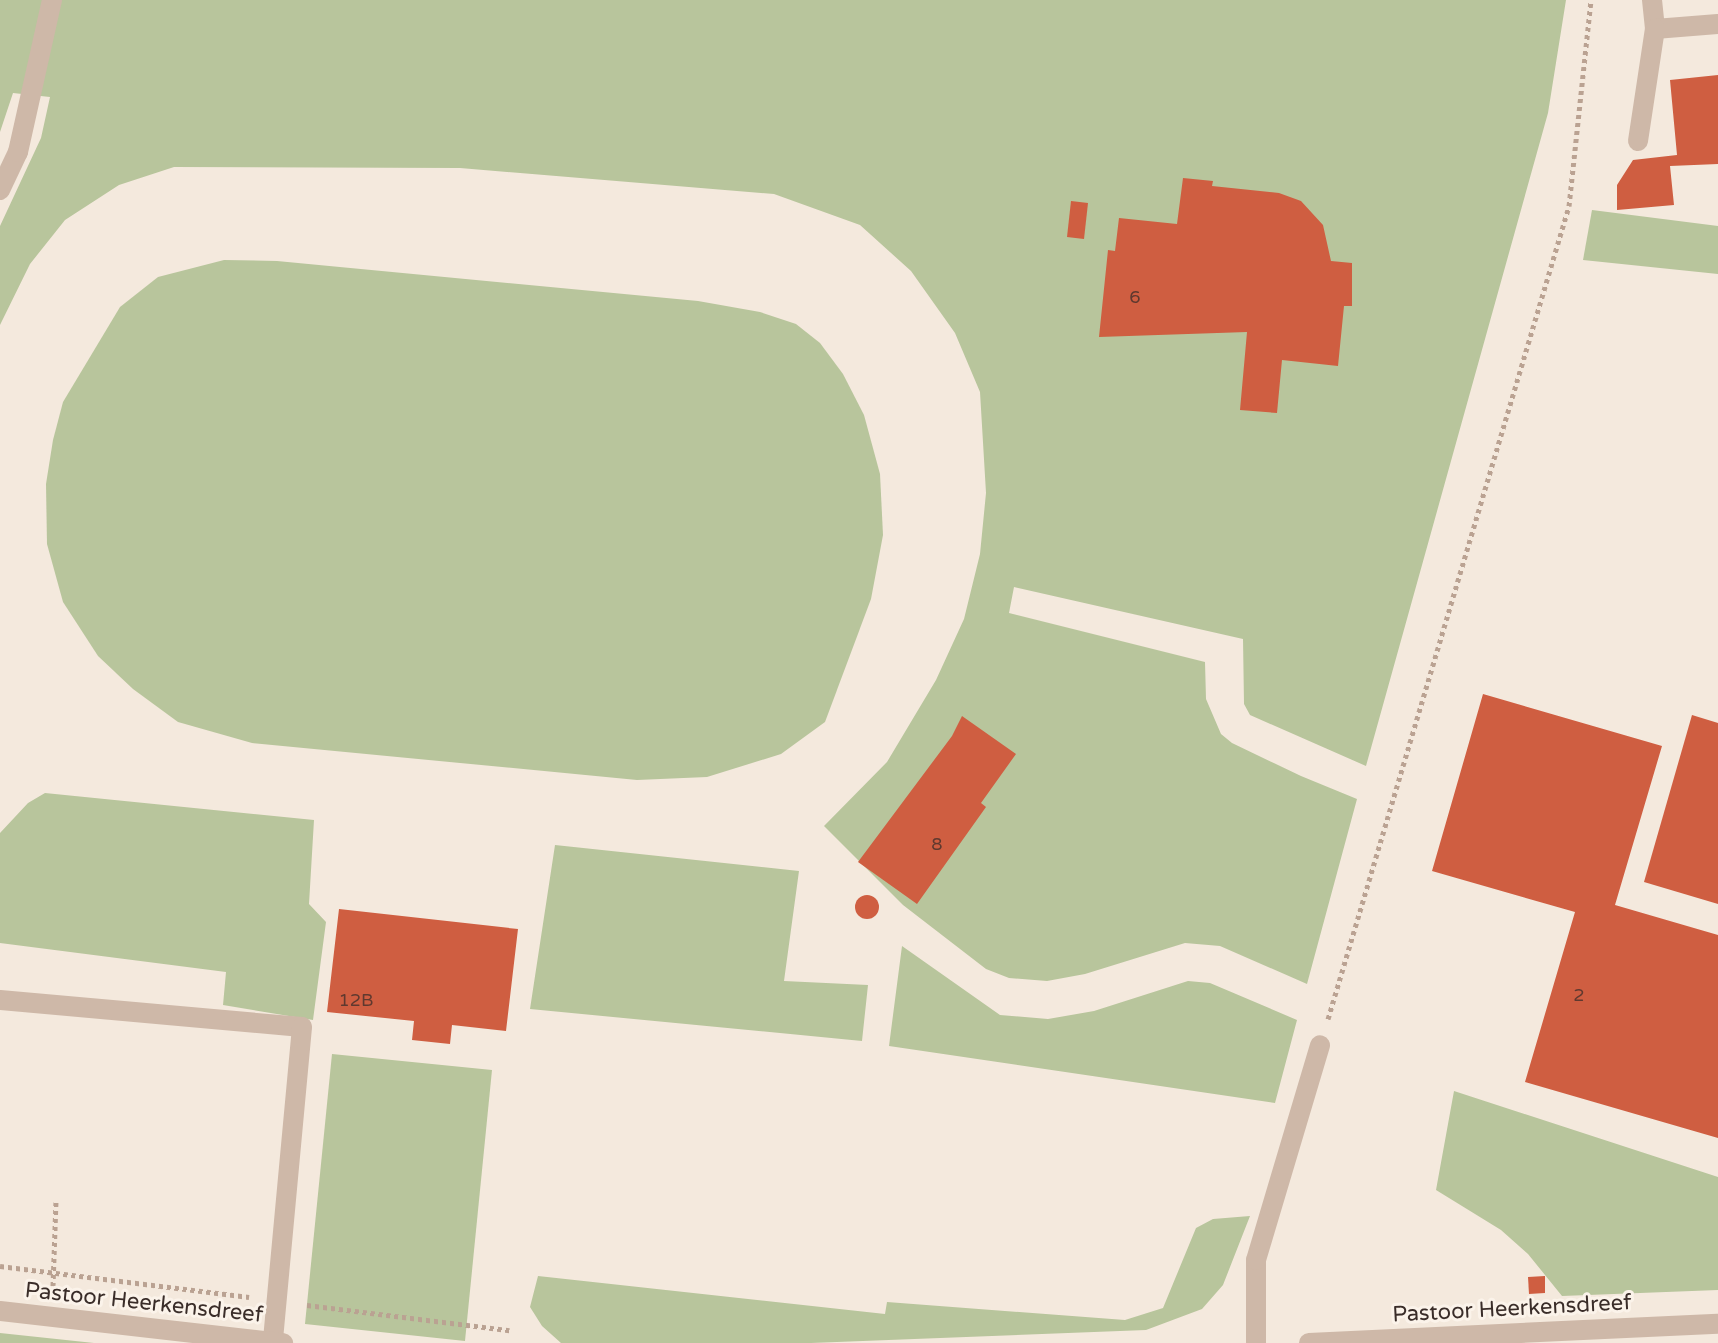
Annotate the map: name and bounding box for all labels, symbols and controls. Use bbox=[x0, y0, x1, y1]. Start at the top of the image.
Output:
house number: 6 bbox=[1129, 286, 1141, 308]
house number: 8 bbox=[931, 833, 943, 855]
house number: 2 bbox=[1573, 984, 1585, 1006]
house number: 12B bbox=[338, 989, 374, 1011]
street label: Pastoor Heerkensdreef bbox=[24, 1277, 264, 1329]
street label: Pastoor Heerkensdreef bbox=[1392, 1290, 1632, 1328]

